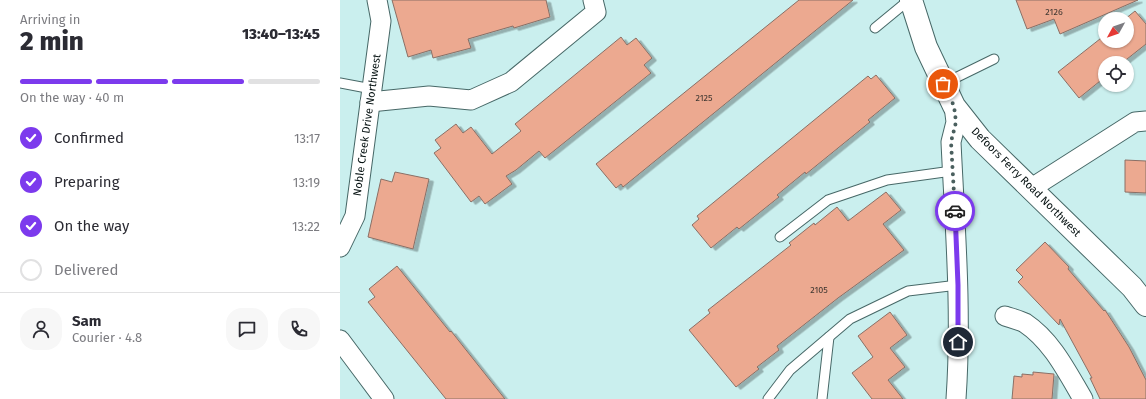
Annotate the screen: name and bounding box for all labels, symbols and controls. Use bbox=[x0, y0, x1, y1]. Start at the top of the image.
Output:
house number: 2126 bbox=[1045, 7, 1063, 17]
text: Arriving in bbox=[20, 12, 80, 27]
north arrow bbox=[1098, 12, 1134, 48]
map controls bbox=[1098, 12, 1134, 92]
text: 13:40–13:45 bbox=[242, 25, 320, 43]
text: 2 min bbox=[20, 26, 84, 57]
street label: Noble Creek Drive Northwest bbox=[351, 53, 383, 197]
button: locate bbox=[1098, 56, 1134, 92]
pin bbox=[926, 67, 960, 101]
icon: bag bbox=[932, 73, 954, 95]
text: On the way · 40 m bbox=[20, 90, 124, 105]
house number: 2125 bbox=[695, 93, 713, 103]
street label: Defoors Ferry Road Northwest bbox=[969, 125, 1083, 239]
icon: check bbox=[20, 127, 42, 149]
text: Confirmed bbox=[54, 129, 124, 147]
text: 13:17 bbox=[294, 131, 320, 146]
icon: check bbox=[20, 171, 42, 193]
text: Preparing bbox=[54, 173, 119, 191]
text: 13:19 bbox=[293, 175, 320, 190]
courier bbox=[935, 191, 975, 231]
icon: car bbox=[944, 200, 966, 222]
icon: check bbox=[20, 215, 42, 237]
text: On the way bbox=[54, 217, 129, 235]
text: 13:22 bbox=[292, 219, 320, 234]
text: Delivered bbox=[54, 261, 118, 279]
house number: 2105 bbox=[810, 285, 828, 295]
button: person bbox=[20, 308, 62, 350]
button: chat bbox=[226, 308, 268, 350]
button: phone bbox=[278, 308, 320, 350]
text: Sam bbox=[72, 312, 101, 330]
pin bbox=[941, 325, 975, 359]
text: Courier · 4.8 bbox=[72, 330, 142, 345]
icon: home bbox=[947, 331, 969, 353]

